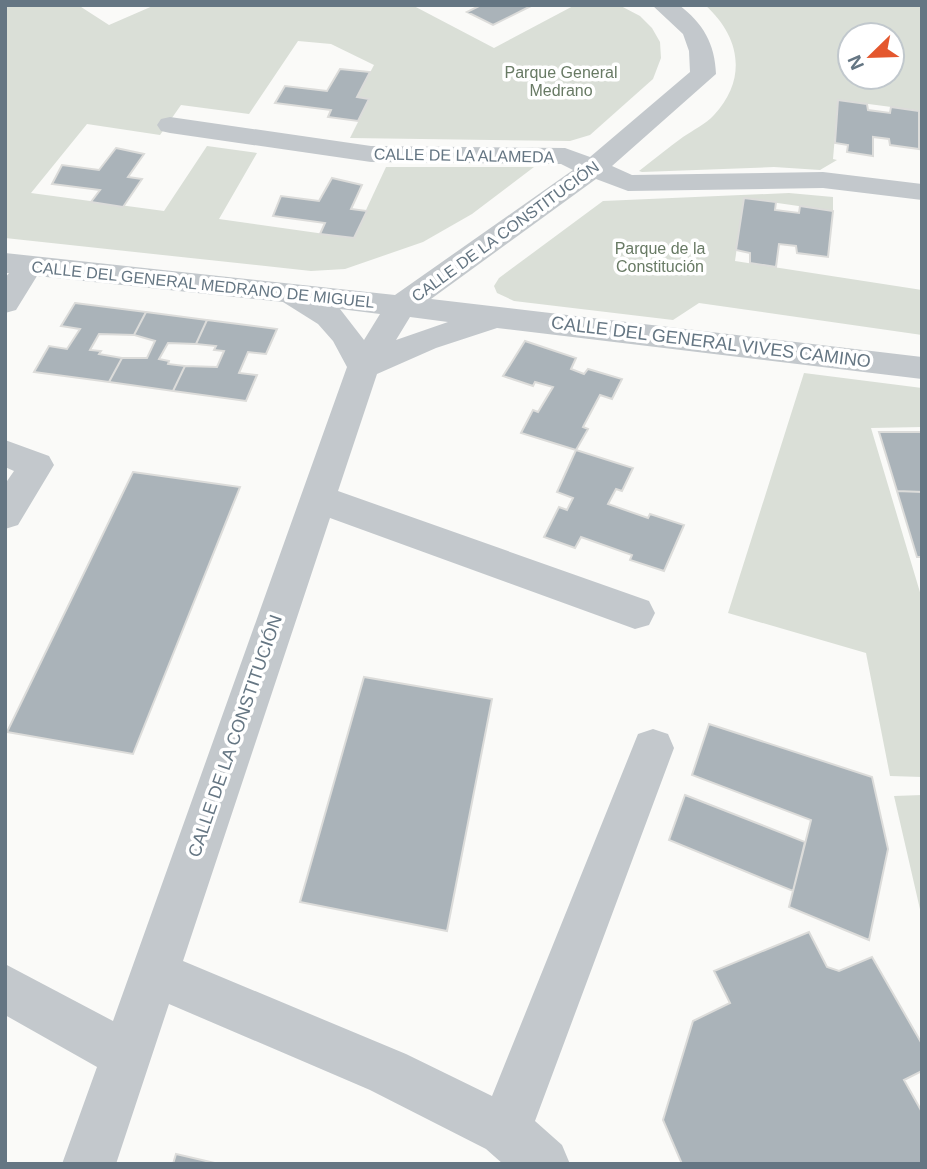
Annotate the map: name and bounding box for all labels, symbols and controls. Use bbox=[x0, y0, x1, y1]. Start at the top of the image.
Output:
north arrow bbox=[836, 21, 906, 91]
text: N bbox=[843, 52, 868, 73]
park label: Parque General Medrano bbox=[505, 64, 617, 99]
street label: CALLE DE LA ALAMEDA bbox=[374, 145, 555, 166]
street label: CALLE DE LA CONSTITUCIÓN bbox=[408, 157, 602, 305]
park label: Parque de la Constitución bbox=[615, 240, 705, 275]
street label: CALLE DEL GENERAL MEDRANO DE MIGUEL bbox=[31, 258, 375, 311]
street label: CALLE DEL GENERAL VIVES CAMINO bbox=[550, 312, 872, 372]
street label: CALLE DE LA CONSTITUCIÓN bbox=[183, 612, 286, 860]

